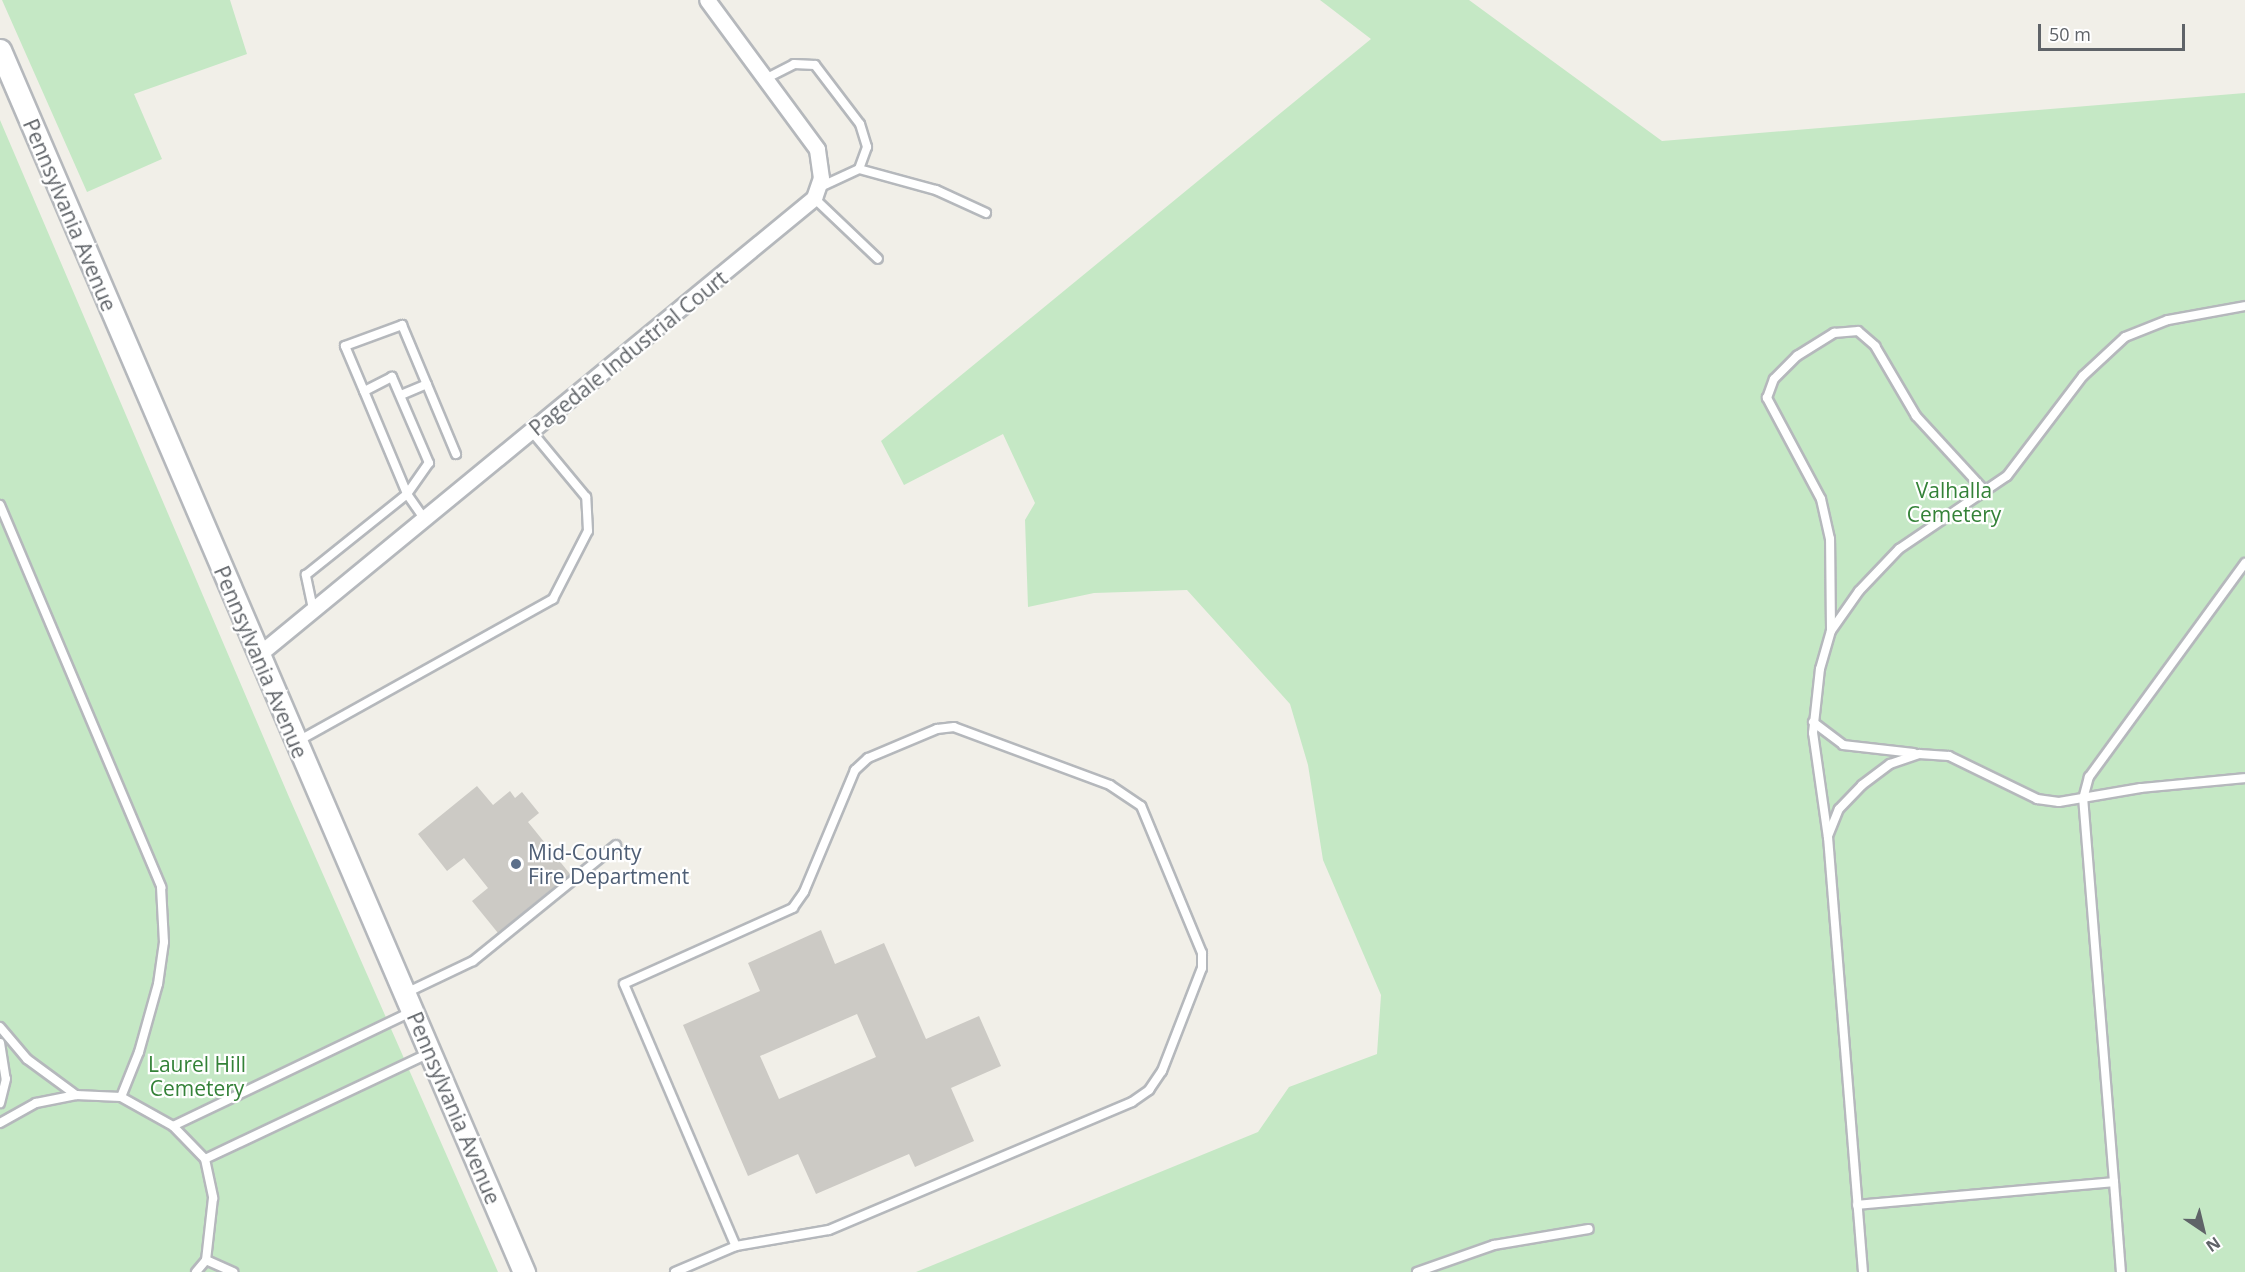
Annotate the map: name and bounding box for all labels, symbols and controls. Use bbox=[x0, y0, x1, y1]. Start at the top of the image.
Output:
scale bar bbox=[2041, 12, 2188, 50]
text: 50 m bbox=[2049, 22, 2091, 46]
street label: Pennsylvania Avenue bbox=[18, 115, 122, 315]
street label: Pagedale Industrial Court bbox=[524, 265, 732, 441]
park label: Valhalla Cemetery bbox=[1907, 477, 2001, 527]
street label: Pennsylvania Avenue bbox=[209, 562, 313, 762]
place label: Mid-County Fire Department bbox=[528, 839, 689, 889]
marker: Mid-County Fire Department bbox=[509, 857, 523, 871]
street label: Pennsylvania Avenue bbox=[402, 1008, 506, 1208]
park label: Laurel Hill Cemetery bbox=[148, 1051, 246, 1101]
north arrow bbox=[2173, 1200, 2233, 1260]
text: N bbox=[2202, 1232, 2225, 1257]

